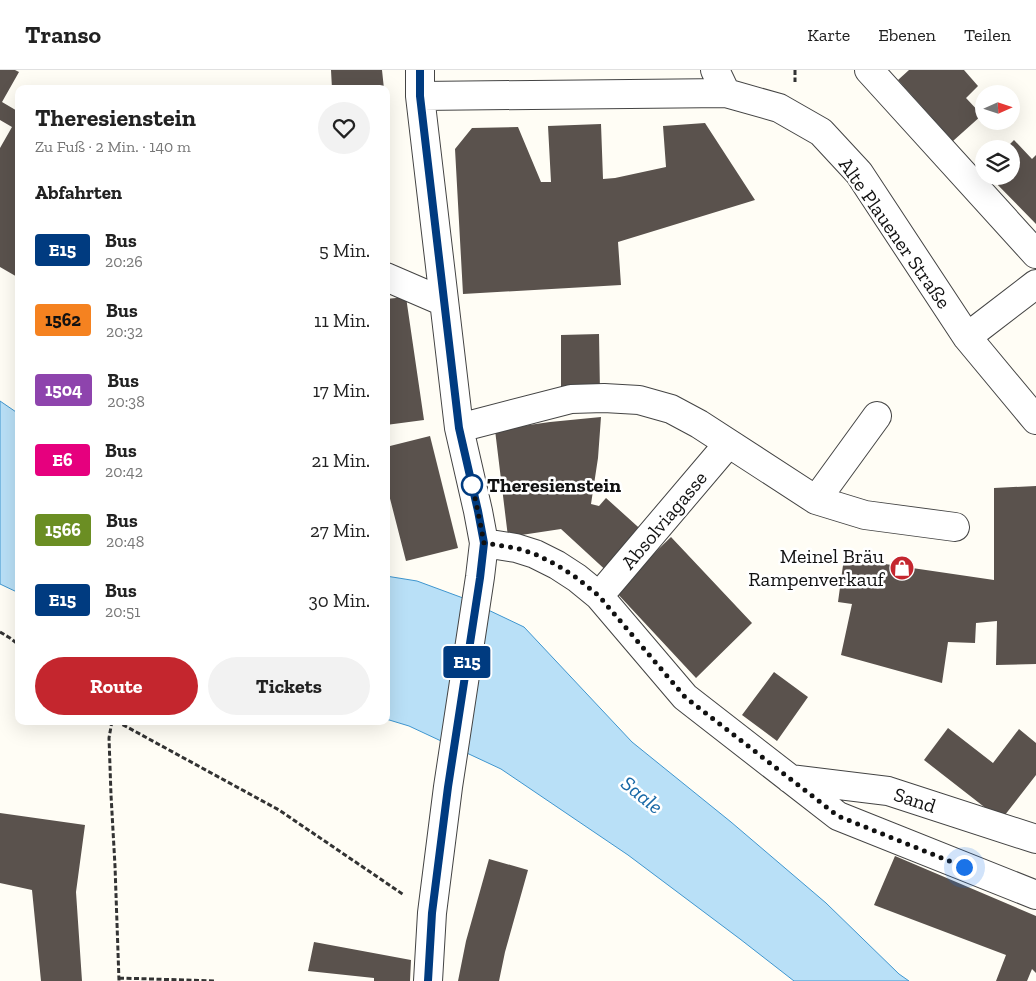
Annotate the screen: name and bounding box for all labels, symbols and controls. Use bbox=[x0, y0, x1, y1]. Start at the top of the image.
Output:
text: Transo bbox=[25, 20, 101, 49]
text: Karte bbox=[807, 24, 850, 46]
text: Ebenen bbox=[878, 24, 936, 46]
text: Teilen bbox=[964, 24, 1011, 46]
north arrow bbox=[975, 85, 1020, 130]
map controls bbox=[975, 85, 1020, 185]
button: heart bbox=[318, 102, 370, 154]
text: Theresienstein bbox=[35, 103, 196, 132]
text: Zu Fuß · 2 Min. · 140 m bbox=[35, 137, 191, 156]
button: layers bbox=[975, 140, 1020, 185]
street label: Alte Plauener Straße bbox=[834, 153, 956, 313]
text: Abfahrten bbox=[35, 181, 122, 204]
text: Bus bbox=[105, 229, 137, 252]
text: E15 bbox=[49, 239, 76, 261]
text: 5 Min. bbox=[319, 239, 370, 262]
text: 20:26 bbox=[105, 252, 143, 271]
text: Bus bbox=[106, 299, 138, 322]
text: 1562 bbox=[45, 309, 81, 331]
text: 11 Min. bbox=[314, 309, 370, 332]
text: 20:32 bbox=[106, 322, 143, 341]
text: Bus bbox=[107, 369, 139, 392]
text: 1504 bbox=[45, 379, 82, 401]
text: 17 Min. bbox=[313, 379, 370, 402]
text: 20:38 bbox=[107, 392, 145, 411]
text: Bus bbox=[105, 439, 137, 462]
text: E6 bbox=[52, 449, 73, 471]
text: 21 Min. bbox=[312, 449, 370, 472]
text: 20:42 bbox=[105, 462, 143, 481]
street label: Absolviagasse bbox=[616, 466, 712, 574]
place label: Theresienstein bbox=[487, 473, 621, 497]
marker: Theresienstein bbox=[461, 474, 483, 496]
text: Bus bbox=[106, 509, 138, 532]
text: 1566 bbox=[45, 519, 81, 541]
text: 27 Min. bbox=[310, 519, 370, 542]
text: 20:48 bbox=[106, 532, 144, 551]
place label: Meinel Bräu Rampenverkauf bbox=[748, 544, 886, 591]
shop icon: Meinel Bräu Rampenverkauf bbox=[889, 555, 915, 581]
text: Bus bbox=[105, 579, 137, 602]
text: E15 bbox=[49, 589, 76, 611]
text: 30 Min. bbox=[308, 589, 370, 612]
text: 20:51 bbox=[105, 602, 140, 621]
line badge: E15 bbox=[438, 646, 496, 678]
text: E15 bbox=[453, 651, 481, 673]
button: Route bbox=[35, 657, 198, 715]
button: Tickets bbox=[208, 657, 370, 715]
water label: Saale bbox=[616, 770, 668, 819]
street label: Sand bbox=[891, 782, 939, 818]
your location bbox=[952, 855, 977, 880]

